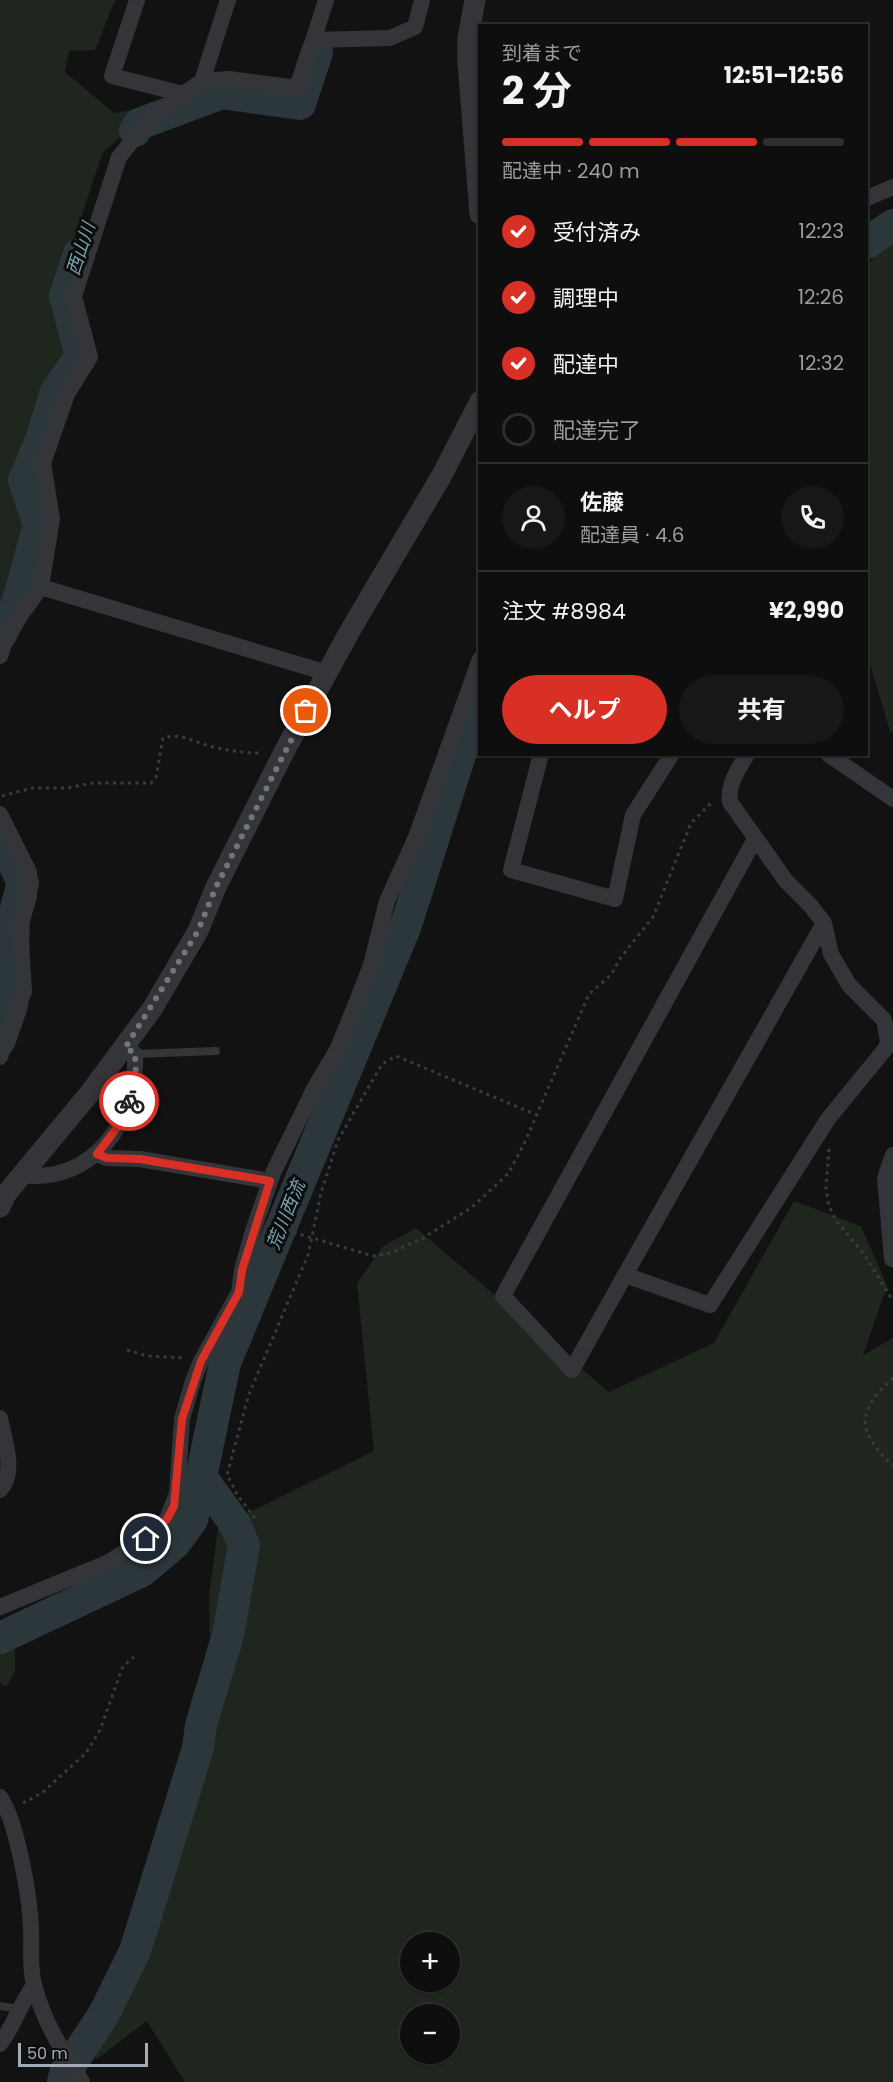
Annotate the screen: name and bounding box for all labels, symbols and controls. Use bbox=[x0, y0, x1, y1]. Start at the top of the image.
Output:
text: 到着まで bbox=[502, 39, 582, 67]
text: 12:51–12:56 bbox=[724, 60, 844, 91]
text: 2 分 bbox=[502, 63, 572, 118]
text: 配達中 · 240 m bbox=[502, 157, 640, 185]
icon: check bbox=[502, 215, 535, 248]
water label: 西山川 bbox=[60, 217, 101, 278]
text: 受付済み bbox=[553, 217, 641, 248]
text: 12:23 bbox=[799, 217, 844, 245]
icon: check bbox=[502, 281, 535, 314]
text: 調理中 bbox=[553, 283, 619, 314]
text: 12:26 bbox=[798, 283, 844, 311]
icon: check bbox=[502, 347, 535, 380]
text: 配達中 bbox=[553, 349, 619, 380]
text: 12:32 bbox=[799, 349, 844, 377]
text: 配達完了 bbox=[553, 415, 641, 446]
button: person bbox=[502, 486, 565, 549]
button: phone bbox=[781, 486, 844, 549]
text: 佐藤 bbox=[580, 487, 624, 518]
text: 配達員 · 4.6 bbox=[580, 521, 684, 549]
text: ¥2,990 bbox=[769, 595, 844, 626]
text: 注文 #8984 bbox=[502, 596, 626, 627]
button: ヘルプ bbox=[502, 675, 667, 744]
button: 共有 bbox=[679, 675, 844, 744]
pin bbox=[280, 685, 331, 736]
icon: bag bbox=[289, 694, 322, 727]
courier bbox=[99, 1071, 159, 1131]
icon: bike bbox=[113, 1085, 146, 1118]
water label: 荒川西流 bbox=[260, 1174, 312, 1253]
pin bbox=[120, 1513, 171, 1564]
icon: home bbox=[129, 1522, 162, 1555]
map controls bbox=[400, 1932, 460, 2064]
button: + bbox=[400, 1932, 460, 1992]
button: − bbox=[400, 2004, 460, 2064]
scale bar bbox=[18, 2040, 148, 2068]
text: 50 m bbox=[27, 2042, 68, 2065]

